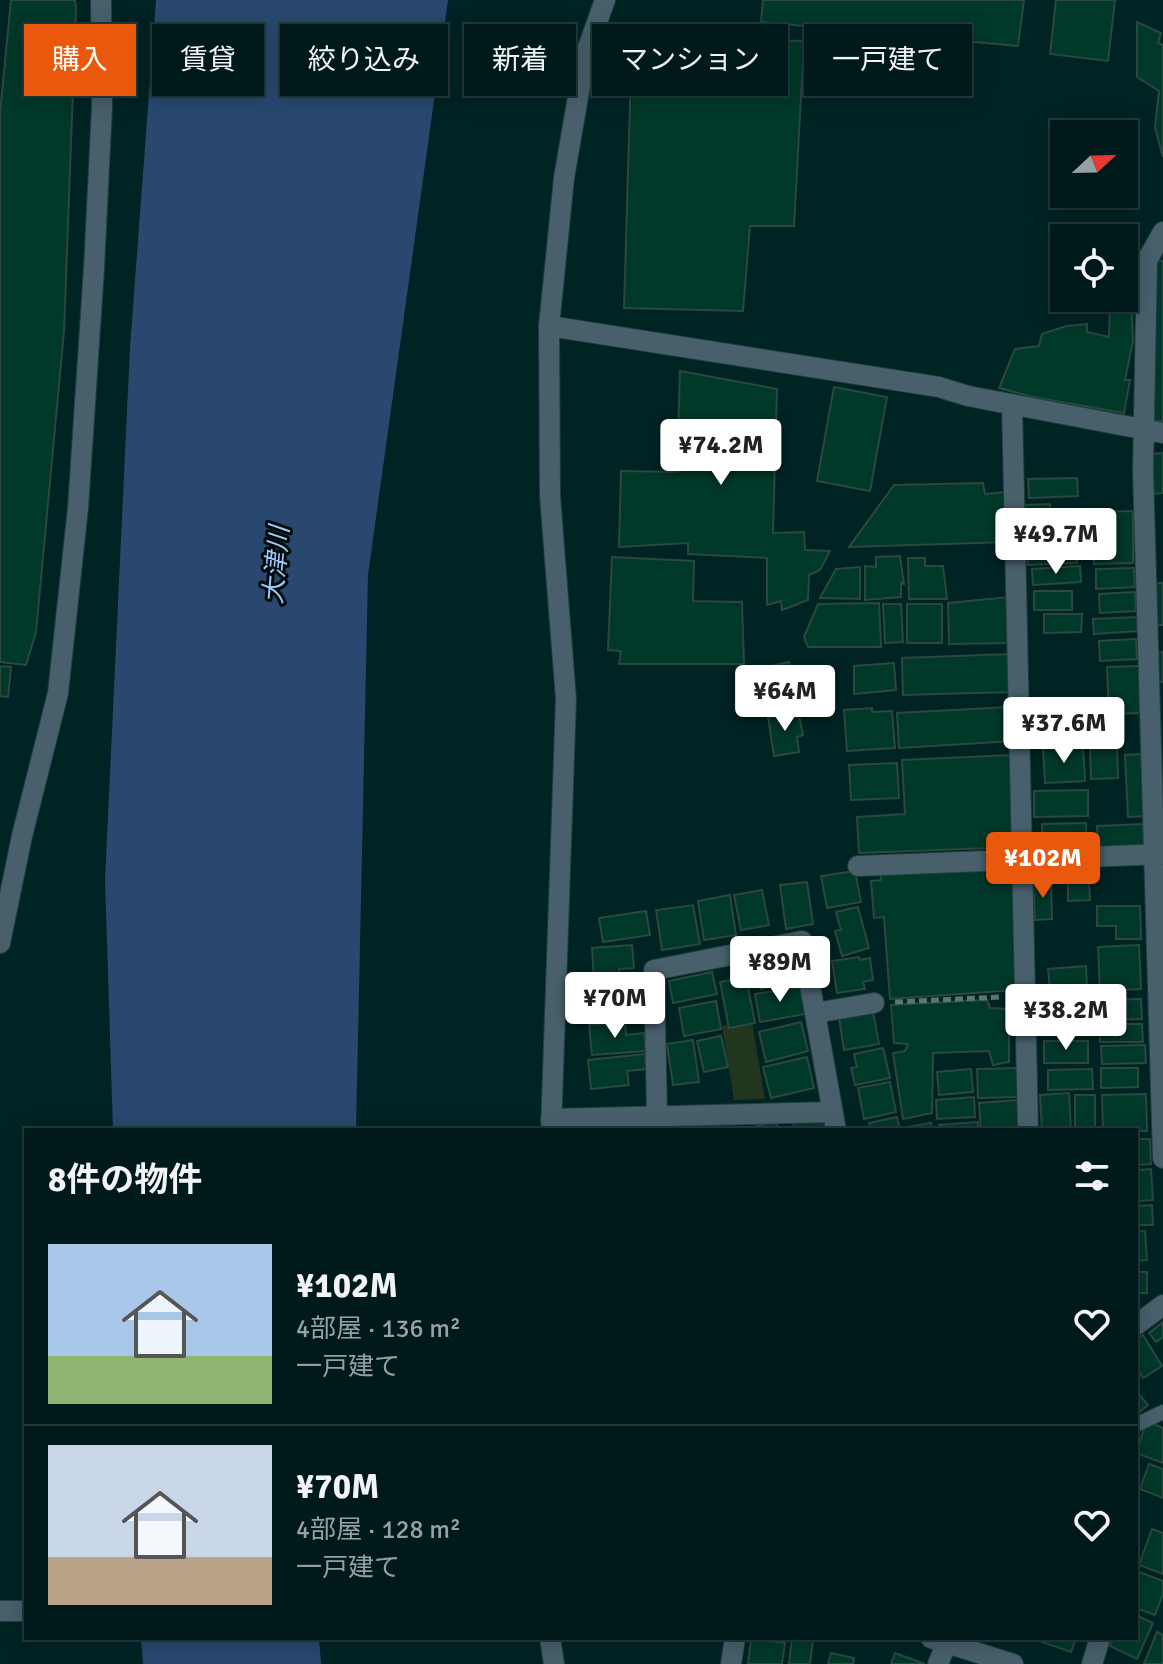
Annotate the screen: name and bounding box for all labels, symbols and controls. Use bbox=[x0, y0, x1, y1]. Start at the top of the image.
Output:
chip: 購入 bbox=[24, 24, 136, 96]
chip: 賃貸 bbox=[152, 24, 264, 96]
chip: 絞り込み bbox=[280, 24, 448, 96]
chip: 新着 bbox=[464, 24, 576, 96]
chip: マンション bbox=[592, 24, 788, 96]
chip: 一戸建て bbox=[804, 24, 972, 96]
north arrow bbox=[1050, 120, 1138, 208]
map controls bbox=[1050, 120, 1138, 312]
button: locate bbox=[1050, 224, 1138, 312]
pin: ¥74.2M bbox=[656, 419, 786, 487]
text: ¥74.2M bbox=[678, 429, 764, 461]
pin: ¥49.7M bbox=[991, 508, 1121, 576]
text: ¥49.7M bbox=[1013, 518, 1099, 550]
water label: 大津川 bbox=[258, 522, 297, 605]
pin: ¥64M bbox=[738, 665, 832, 733]
text: ¥64M bbox=[753, 675, 817, 707]
pin: ¥37.6M bbox=[999, 697, 1129, 765]
text: ¥37.6M bbox=[1021, 707, 1107, 739]
pin: ¥102M bbox=[987, 832, 1099, 900]
text: ¥102M bbox=[1004, 842, 1082, 874]
pin: ¥89M bbox=[733, 936, 827, 1004]
text: ¥89M bbox=[748, 946, 812, 978]
pin: ¥70M bbox=[568, 972, 662, 1040]
text: ¥70M bbox=[583, 982, 647, 1014]
pin: ¥38.2M bbox=[1001, 984, 1131, 1052]
text: ¥38.2M bbox=[1023, 994, 1109, 1026]
icon: filters bbox=[1070, 1154, 1114, 1198]
text: 8件の物件 bbox=[48, 1159, 202, 1201]
text: ¥102M bbox=[296, 1265, 398, 1307]
icon: home bbox=[112, 1276, 208, 1372]
icon: heart bbox=[1070, 1302, 1114, 1346]
text: 4部屋 · 136 m² bbox=[296, 1313, 461, 1345]
text: 一戸建て bbox=[296, 1351, 400, 1383]
text: ¥70M bbox=[296, 1466, 379, 1508]
icon: home bbox=[112, 1477, 208, 1573]
icon: heart bbox=[1070, 1503, 1114, 1547]
text: 4部屋 · 128 m² bbox=[296, 1514, 461, 1546]
text: 一戸建て bbox=[296, 1552, 400, 1584]

